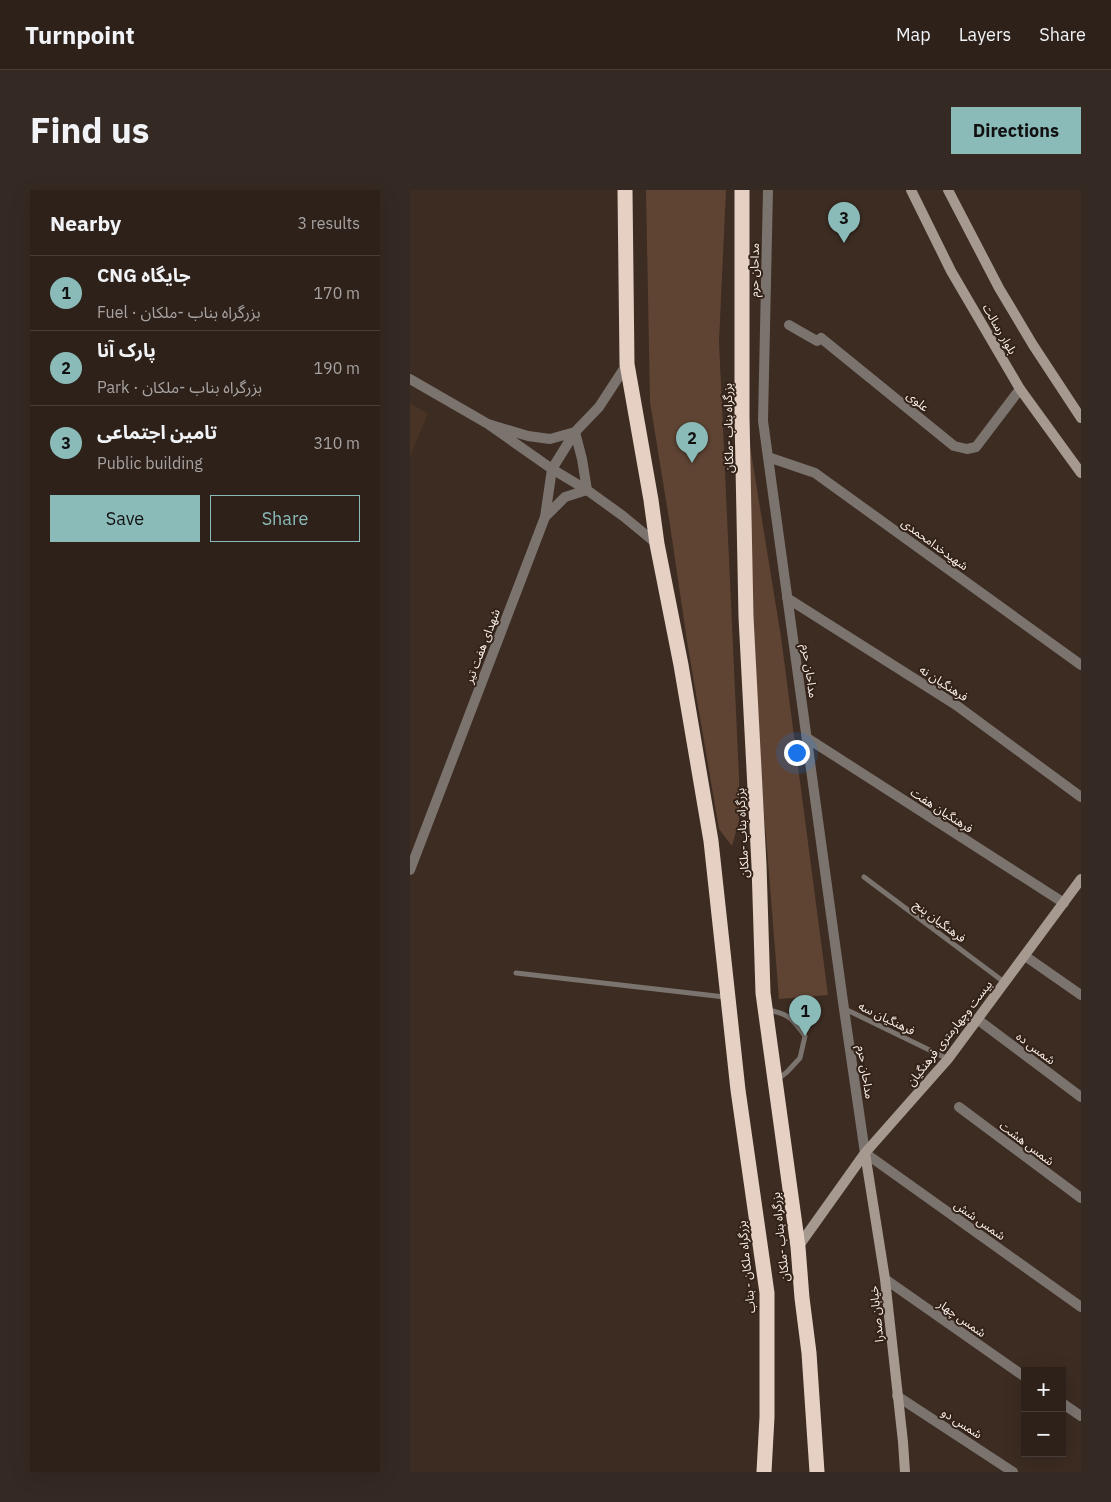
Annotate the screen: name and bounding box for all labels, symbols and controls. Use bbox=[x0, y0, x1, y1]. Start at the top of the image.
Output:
text: Turnpoint bbox=[25, 19, 135, 51]
text: Map bbox=[896, 23, 931, 46]
text: Layers bbox=[959, 23, 1011, 46]
text: Share bbox=[1039, 23, 1086, 46]
text: Find us bbox=[30, 107, 149, 153]
button: Directions bbox=[951, 107, 1081, 154]
pin: 3 bbox=[828, 202, 860, 243]
text: Nearby bbox=[50, 209, 121, 237]
text: 3 results bbox=[297, 213, 360, 233]
street label: مداحان حرم bbox=[746, 243, 764, 297]
text: CNG جایگاه bbox=[97, 263, 191, 287]
text: 1 bbox=[61, 283, 71, 303]
text: 170 m bbox=[313, 283, 360, 303]
street label: بلوار رسالت bbox=[980, 301, 1020, 357]
text: Fuel · بزرگراه بناب -ملکان bbox=[97, 302, 260, 322]
text: پارک آنا bbox=[97, 338, 156, 362]
text: 2 bbox=[61, 358, 71, 378]
text: 190 m bbox=[313, 358, 360, 378]
text: Park · بزرگراه بناب -ملکان bbox=[97, 377, 262, 397]
street label: بزرگراه بناب -ملکان bbox=[720, 383, 737, 473]
street label: علوی bbox=[904, 387, 932, 415]
text: تامین اجتماعی bbox=[97, 420, 217, 444]
pin: 2 bbox=[676, 422, 708, 463]
text: 3 bbox=[61, 433, 71, 453]
text: 310 m bbox=[313, 433, 360, 453]
text: Public building bbox=[97, 453, 203, 473]
button: Save bbox=[50, 495, 200, 542]
button: Share bbox=[210, 495, 360, 542]
street label: شهیدخدامحمدی bbox=[899, 515, 971, 573]
street label: شهدای هفت تیر bbox=[461, 607, 503, 686]
street label: مداحان حرم bbox=[797, 643, 821, 699]
street label: فرهنگیان نه bbox=[917, 662, 971, 704]
your location bbox=[784, 740, 810, 766]
street label: فرهنگیان هفت bbox=[908, 784, 976, 836]
street label: بزرگراه بناب -ملکان bbox=[732, 788, 752, 878]
street label: فرهنگیان پنج bbox=[910, 897, 969, 947]
street label: بیست وچهارمتری فرهنگیان bbox=[903, 977, 996, 1090]
pin: 1 bbox=[789, 995, 821, 1036]
street label: فرهنگیان سه bbox=[856, 998, 918, 1038]
street label: شمس ده bbox=[1014, 1028, 1058, 1068]
street label: مداحان حرم bbox=[852, 1044, 878, 1100]
street label: شمس هشت bbox=[997, 1118, 1057, 1168]
street label: بزرگراه بناب -ملکان bbox=[768, 1191, 792, 1283]
street label: شمس شش bbox=[952, 1197, 1008, 1243]
street label: بزرگراه ملکان - بناب bbox=[734, 1220, 759, 1314]
street label: خیابان صدرا bbox=[866, 1285, 886, 1343]
street label: شمس چهار bbox=[934, 1295, 989, 1341]
map controls bbox=[1021, 1367, 1066, 1457]
button: + bbox=[1021, 1367, 1066, 1412]
street label: شمس دو bbox=[939, 1404, 985, 1442]
button: − bbox=[1021, 1412, 1066, 1457]

